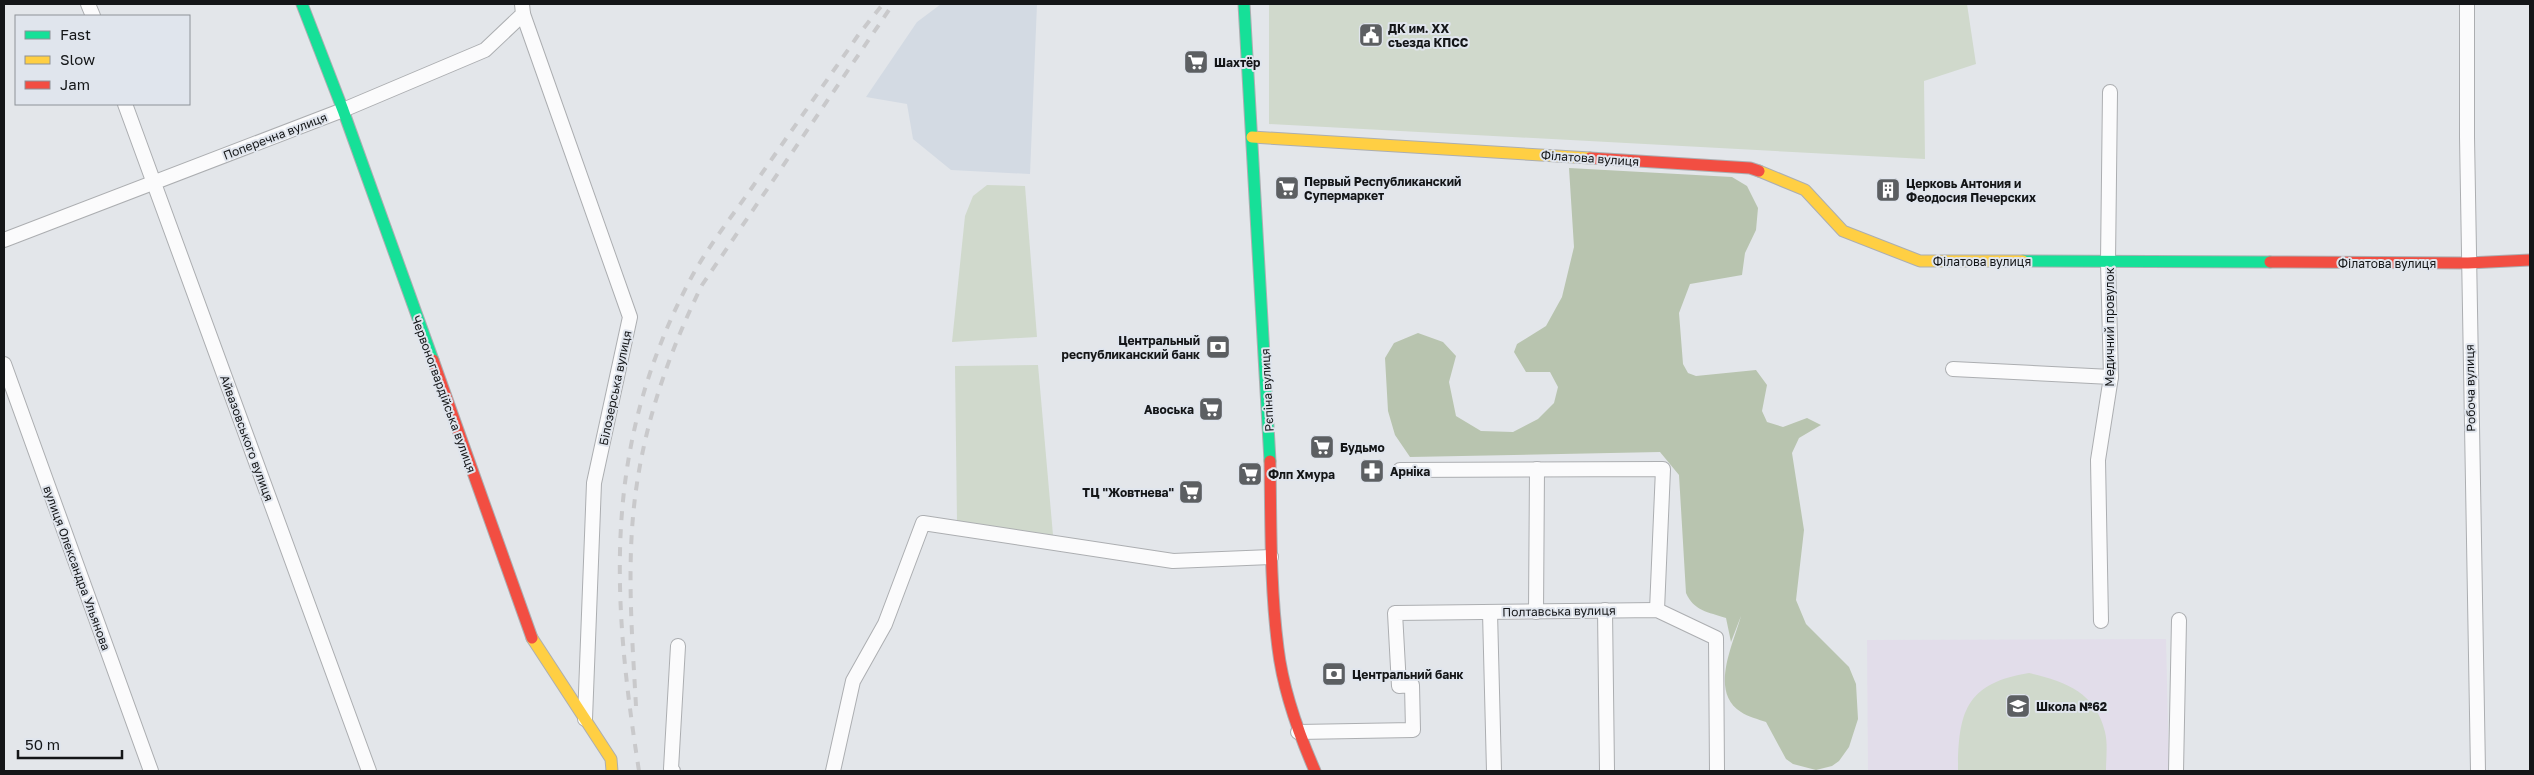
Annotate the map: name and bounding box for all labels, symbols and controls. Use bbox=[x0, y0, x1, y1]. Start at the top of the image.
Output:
legend bbox=[15, 15, 190, 105]
place label: ДК им. XX съезда КПСС bbox=[1388, 21, 1469, 50]
public building icon: ДК им. XX съезда КПСС bbox=[1358, 22, 1384, 48]
text: Fast bbox=[60, 25, 91, 43]
supermarket icon: Шахтёр bbox=[1183, 49, 1209, 75]
text: Slow bbox=[60, 50, 95, 68]
place label: Шахтёр bbox=[1214, 55, 1261, 70]
text: Jam bbox=[60, 75, 90, 93]
street label: Поперечна вулиця bbox=[221, 109, 329, 163]
street label: Філатова вулиця bbox=[1540, 147, 1640, 169]
place label: Первый Республиканский Супермаркет bbox=[1304, 174, 1461, 203]
supermarket icon: Первый Республиканский Супермаркет bbox=[1274, 175, 1300, 201]
place label: Церковь Антония и Феодосия Печерских bbox=[1906, 176, 2036, 205]
building icon: Церковь Антония и Феодосия Печерских bbox=[1875, 177, 1901, 203]
street label: Філатова вулиця bbox=[1933, 254, 2031, 269]
street label: Філатова вулиця bbox=[2338, 256, 2436, 271]
street label: Медичний провулок bbox=[2102, 267, 2117, 387]
street label: Червоногвардійська вулиця bbox=[409, 313, 479, 475]
street label: Білозерська вулиця bbox=[595, 329, 635, 447]
place label: Центральный республиканский банк bbox=[1062, 333, 1200, 362]
bank icon: Центральный республиканский банк bbox=[1205, 334, 1231, 360]
street label: Робоча вулиця bbox=[2462, 344, 2478, 432]
street label: Рєпіна вулиця bbox=[1257, 348, 1277, 432]
street label: Айвазовського вулиця bbox=[217, 373, 277, 503]
supermarket icon: Авоська bbox=[1198, 396, 1224, 422]
place label: Авоська bbox=[1144, 402, 1194, 417]
supermarket icon: Будьмо bbox=[1309, 434, 1335, 460]
place label: Будьмо bbox=[1340, 440, 1385, 455]
pharmacy icon: Арніка bbox=[1359, 458, 1385, 484]
supermarket icon: Флп Хмура bbox=[1237, 461, 1263, 487]
place label: Арніка bbox=[1390, 464, 1430, 479]
place label: Флп Хмура bbox=[1268, 467, 1335, 482]
supermarket icon: ТЦ "Жовтнева" bbox=[1178, 479, 1204, 505]
street label: вулиця Олександра Ульянова bbox=[40, 484, 114, 652]
place label: ТЦ "Жовтнева" bbox=[1082, 485, 1174, 500]
street label: Полтавська вулиця bbox=[1502, 603, 1616, 619]
bank icon: Центральний банк bbox=[1321, 661, 1347, 687]
place label: Центральний банк bbox=[1352, 667, 1464, 682]
school or university icon: Школа №62 bbox=[2005, 693, 2031, 719]
place label: Школа №62 bbox=[2036, 699, 2107, 714]
scale bar bbox=[18, 728, 121, 760]
text: 50 m bbox=[25, 735, 60, 753]

